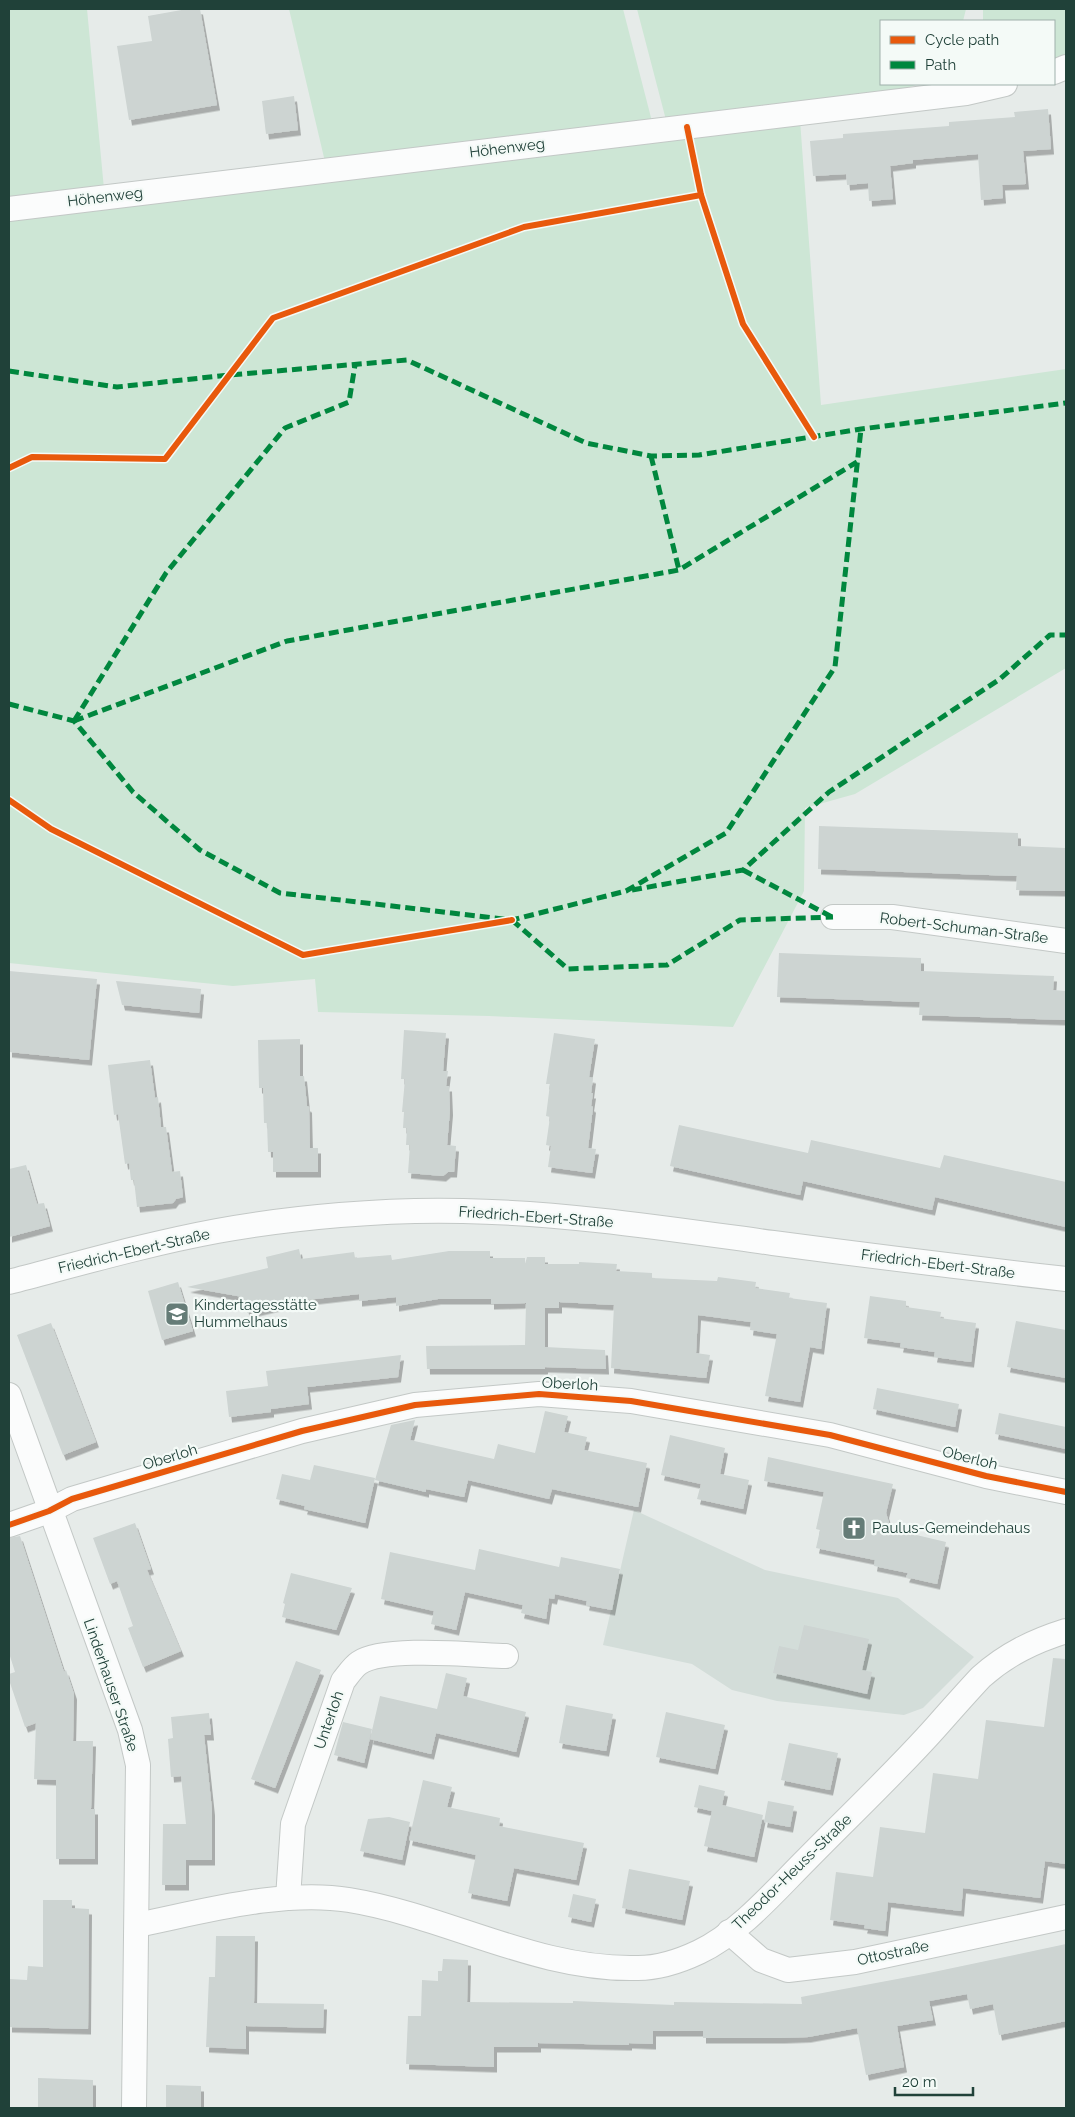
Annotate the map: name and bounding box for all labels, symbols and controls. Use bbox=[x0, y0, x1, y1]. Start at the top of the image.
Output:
legend bbox=[880, 20, 1055, 85]
text: Cycle path bbox=[925, 31, 999, 49]
text: Path bbox=[925, 56, 956, 74]
street label: Höhenweg bbox=[468, 134, 546, 162]
street label: Höhenweg bbox=[66, 183, 144, 211]
street label: Robert-Schuman-Straße bbox=[879, 909, 1049, 947]
street label: Friedrich-Ebert-Straße bbox=[458, 1203, 614, 1231]
street label: Friedrich-Ebert-Straße bbox=[56, 1225, 212, 1277]
street label: Friedrich-Ebert-Straße bbox=[860, 1246, 1016, 1282]
place label: Kindertagesstätte Hummelhaus bbox=[194, 1296, 317, 1331]
school or university icon: Kindertagesstätte Hummelhaus bbox=[164, 1301, 190, 1327]
street label: Oberloh bbox=[541, 1374, 599, 1394]
street label: Oberloh bbox=[140, 1440, 200, 1474]
street label: Oberloh bbox=[940, 1442, 1000, 1474]
church icon: Paulus-Gemeindehaus bbox=[841, 1515, 867, 1541]
place label: Paulus-Gemeindehaus bbox=[872, 1519, 1030, 1537]
street label: Linderhauser Straße bbox=[80, 1616, 142, 1754]
street label: Unterloh bbox=[311, 1688, 347, 1752]
street label: Theodor-Heuss-Straße bbox=[729, 1810, 856, 1934]
street label: Ottostraße bbox=[855, 1937, 931, 1969]
scale bar bbox=[895, 2064, 972, 2096]
text: 20 m bbox=[902, 2073, 937, 2091]

